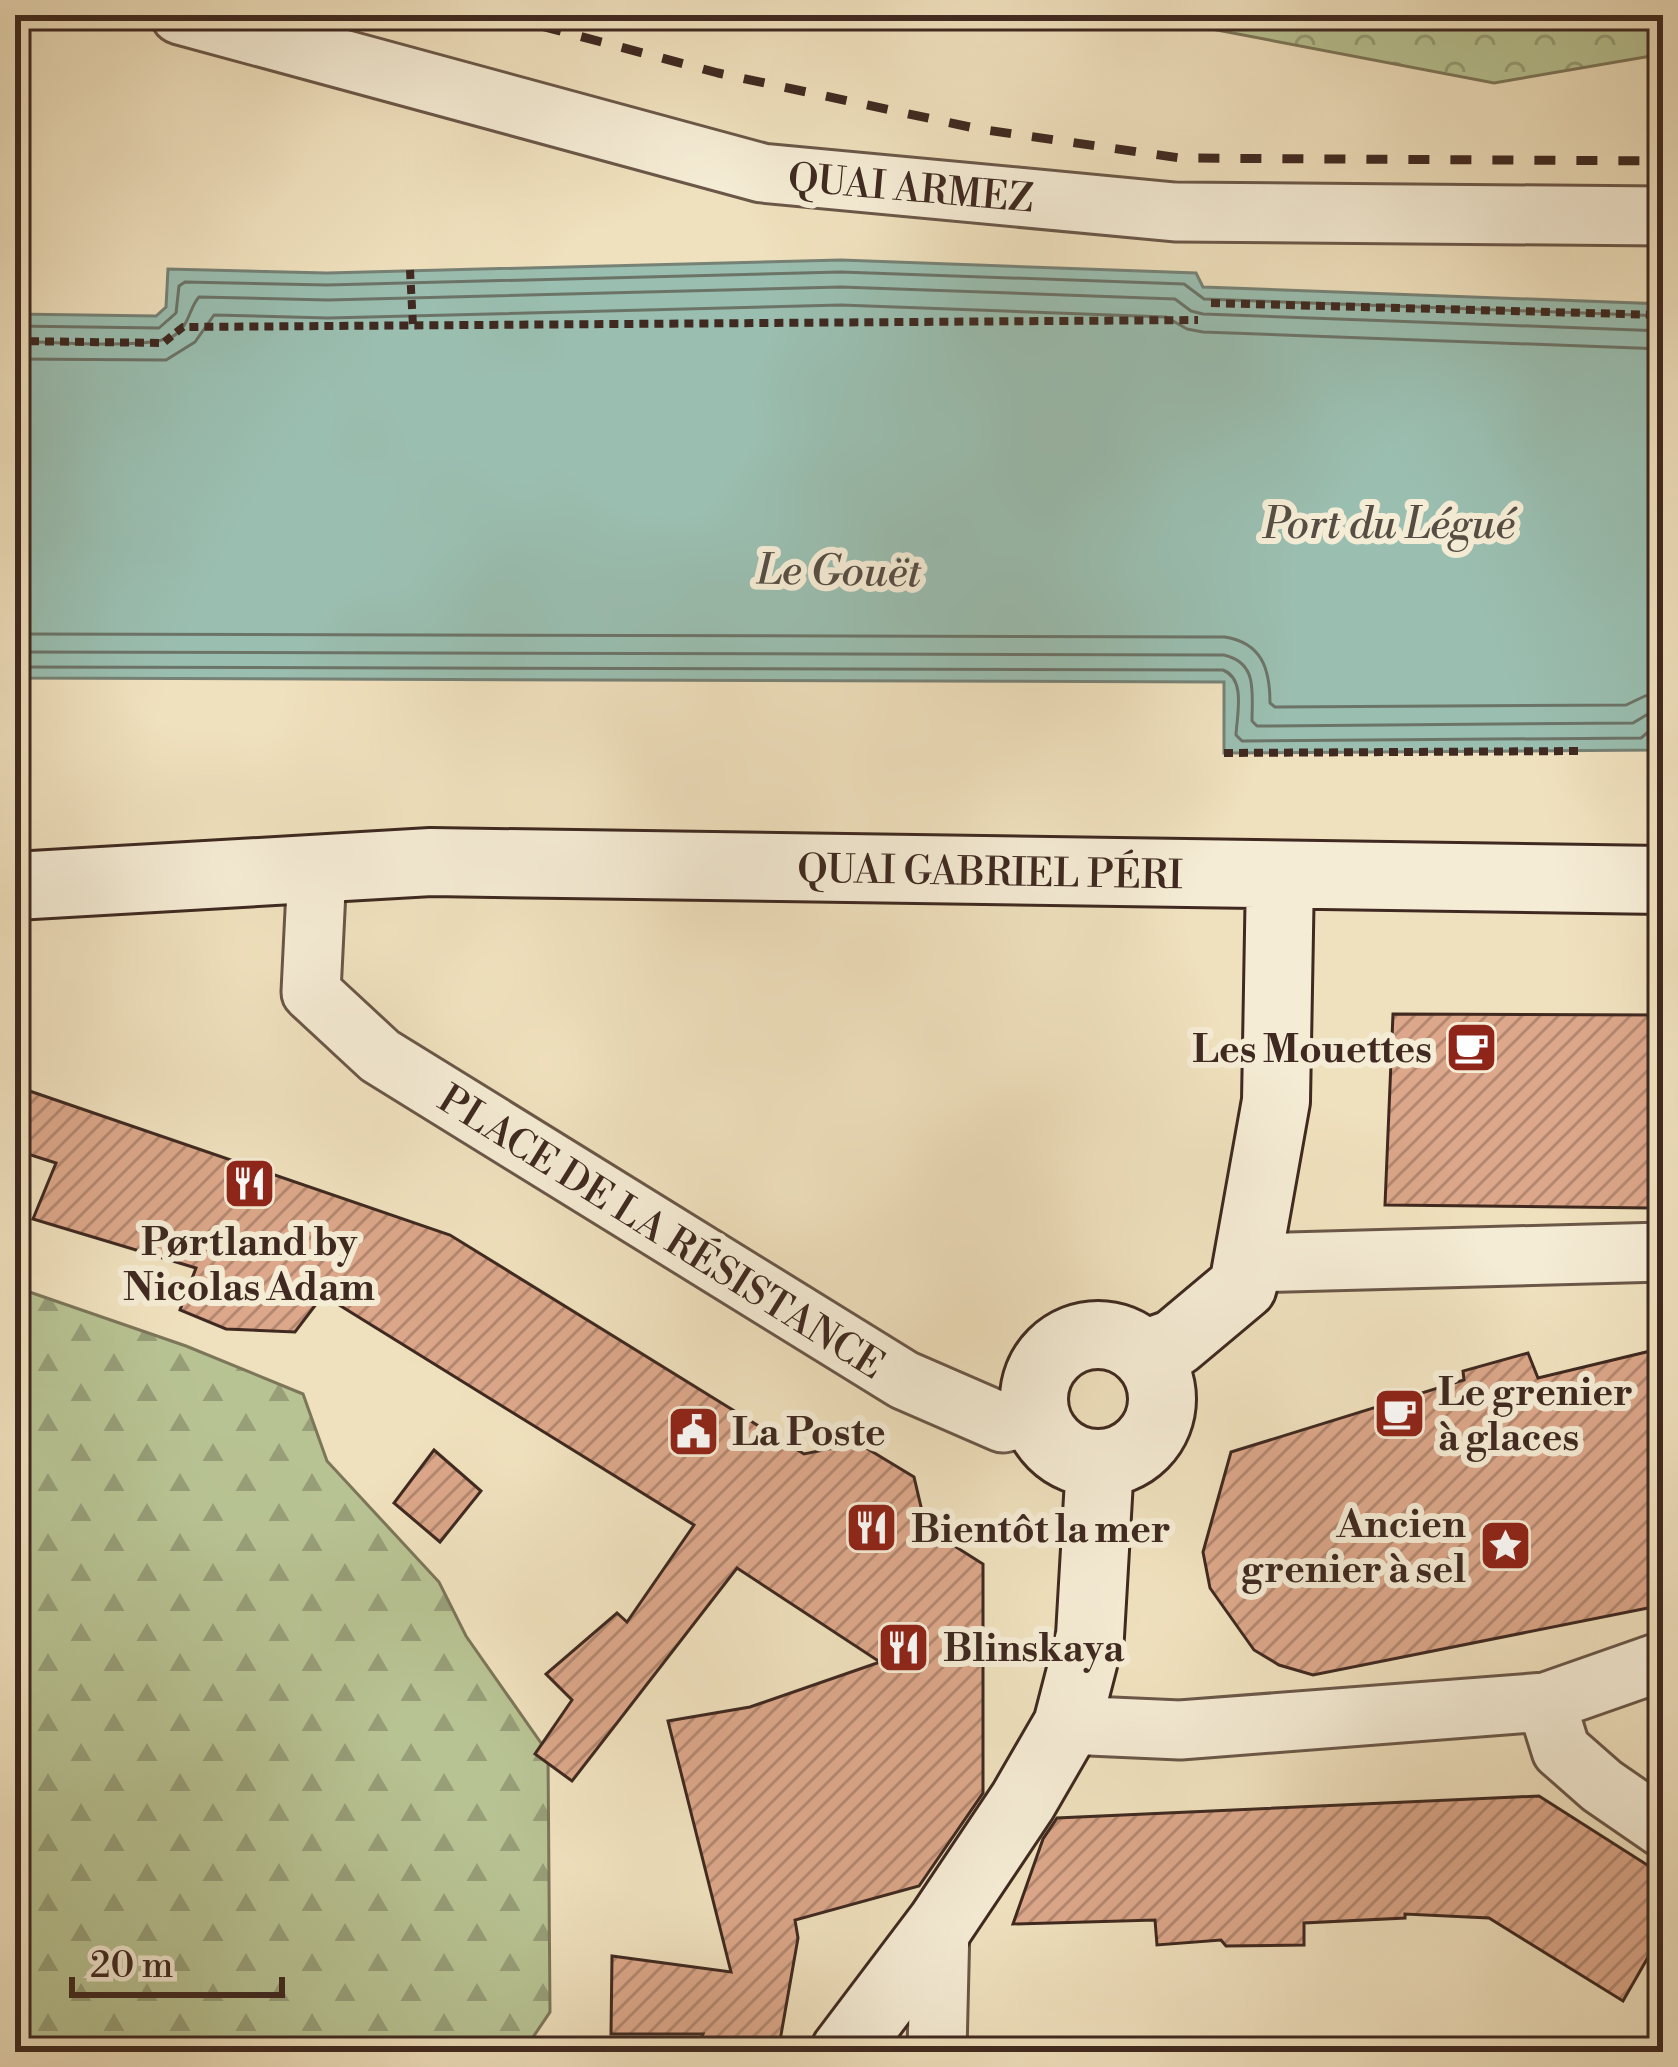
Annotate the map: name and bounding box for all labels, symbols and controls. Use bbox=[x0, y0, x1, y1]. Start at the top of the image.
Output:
street label: QUAI ARMEZ bbox=[786, 154, 1036, 225]
water label: Port du Légué bbox=[1261, 499, 1518, 552]
water label: Le Gouët bbox=[755, 545, 923, 600]
street label: QUAI GABRIEL PÉRI bbox=[797, 844, 1183, 901]
cafe icon: Les Mouettes bbox=[1443, 1020, 1499, 1076]
place label: Les Mouettes bbox=[1192, 1026, 1432, 1075]
street label: PLACE DE LA RÉSISTANCE bbox=[429, 1074, 894, 1391]
restaurant icon: Pørtland by Nicolas Adam bbox=[221, 1156, 277, 1212]
place label: Pørtland by Nicolas Adam bbox=[123, 1219, 375, 1313]
place label: Le grenier à glaces bbox=[1438, 1369, 1633, 1463]
cafe icon: Le grenier à glaces bbox=[1371, 1385, 1427, 1441]
public building icon: La Poste bbox=[665, 1403, 721, 1459]
place label: La Poste bbox=[732, 1409, 886, 1458]
restaurant icon: Bientôt la mer bbox=[844, 1500, 900, 1556]
place label: Ancien grenier à sel bbox=[1241, 1501, 1466, 1595]
place label: Bientôt la mer bbox=[911, 1506, 1171, 1555]
place icon: Ancien grenier à sel bbox=[1477, 1517, 1533, 1573]
restaurant icon: Blinskaya bbox=[876, 1619, 932, 1675]
place label: Blinskaya bbox=[943, 1625, 1125, 1674]
scale bar bbox=[72, 1923, 282, 1997]
text: 20 m bbox=[90, 1944, 173, 1989]

